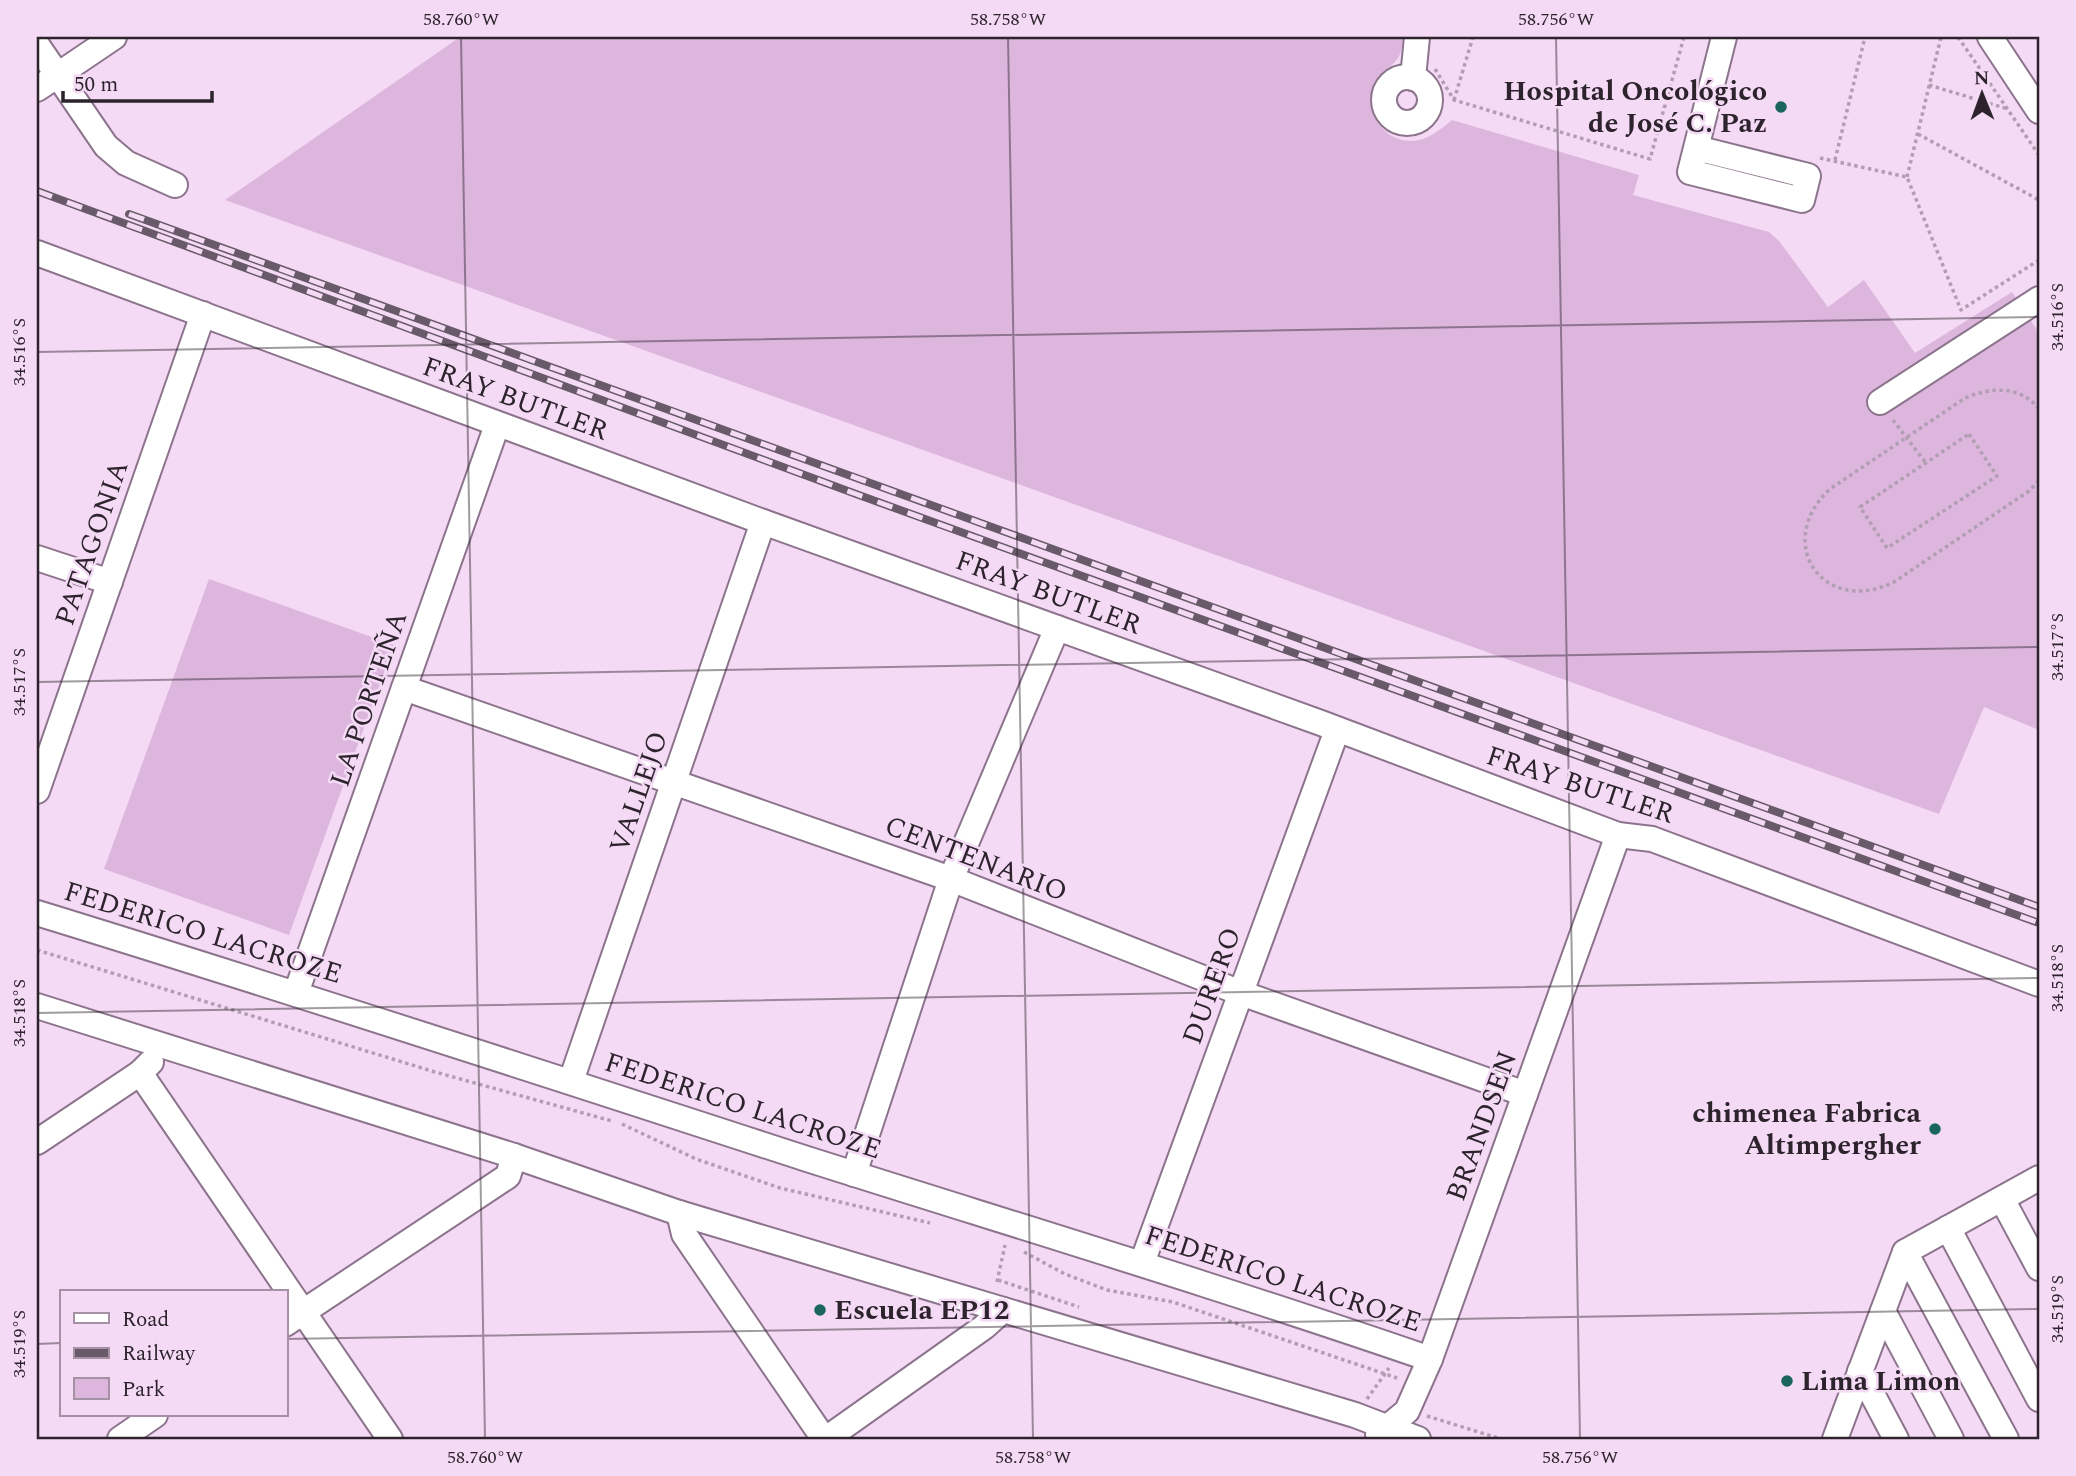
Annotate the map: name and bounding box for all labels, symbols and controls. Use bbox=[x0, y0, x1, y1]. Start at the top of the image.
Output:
text: 58.760°W bbox=[423, 6, 499, 33]
text: 58.758°W bbox=[970, 6, 1046, 33]
text: 58.756°W bbox=[1518, 6, 1594, 33]
scale bar bbox=[63, 60, 212, 104]
north arrow bbox=[1946, 60, 2016, 130]
text: N bbox=[1974, 64, 1990, 93]
text: 50 m bbox=[74, 69, 118, 101]
place label: Hospital Oncológico de José C. Paz bbox=[1503, 70, 1767, 145]
marker: Hospital Oncológico de José C. Paz bbox=[1773, 99, 1789, 115]
text: 34.516°S bbox=[2044, 283, 2071, 351]
text: 34.516°S bbox=[6, 318, 33, 386]
street label: FRAY BUTLER bbox=[416, 345, 614, 453]
street label: PATAGONIA bbox=[44, 455, 140, 631]
street label: FRAY BUTLER bbox=[949, 539, 1147, 647]
street label: LA PORTEÑA bbox=[319, 605, 419, 793]
text: 34.517°S bbox=[2044, 613, 2071, 681]
text: 34.517°S bbox=[6, 648, 33, 716]
street label: VALLEJO bbox=[598, 725, 680, 859]
street label: FRAY BUTLER bbox=[1481, 734, 1680, 836]
street label: CENTENARIO bbox=[878, 804, 1074, 914]
street label: FEDERICO LACROZE bbox=[58, 870, 348, 996]
street label: DURERO bbox=[1171, 921, 1253, 1051]
text: 34.518°S bbox=[2044, 944, 2071, 1012]
text: 34.518°S bbox=[6, 979, 33, 1047]
street label: FEDERICO LACROZE bbox=[599, 1041, 887, 1171]
street label: BRANDSEN bbox=[1435, 1045, 1529, 1207]
place label: chimenea Fabrica Altimpergher bbox=[1692, 1092, 1922, 1167]
marker: chimenea Fabrica Altimpergher bbox=[1927, 1121, 1943, 1137]
street label: FEDERICO LACROZE bbox=[1139, 1214, 1427, 1344]
text: 34.519°S bbox=[2044, 1275, 2071, 1343]
place label: Escuela EP12 bbox=[834, 1289, 1009, 1332]
legend bbox=[60, 1290, 287, 1416]
marker: Escuela EP12 bbox=[812, 1302, 828, 1318]
text: Road bbox=[122, 1304, 169, 1336]
text: 34.519°S bbox=[6, 1310, 33, 1378]
text: Railway bbox=[122, 1338, 196, 1370]
place label: Lima Limon bbox=[1801, 1360, 1960, 1403]
marker: Lima Limon bbox=[1779, 1373, 1795, 1389]
text: Park bbox=[122, 1374, 166, 1406]
text: 58.760°W bbox=[447, 1444, 523, 1471]
text: 58.758°W bbox=[995, 1444, 1071, 1471]
text: 58.756°W bbox=[1542, 1444, 1618, 1471]

